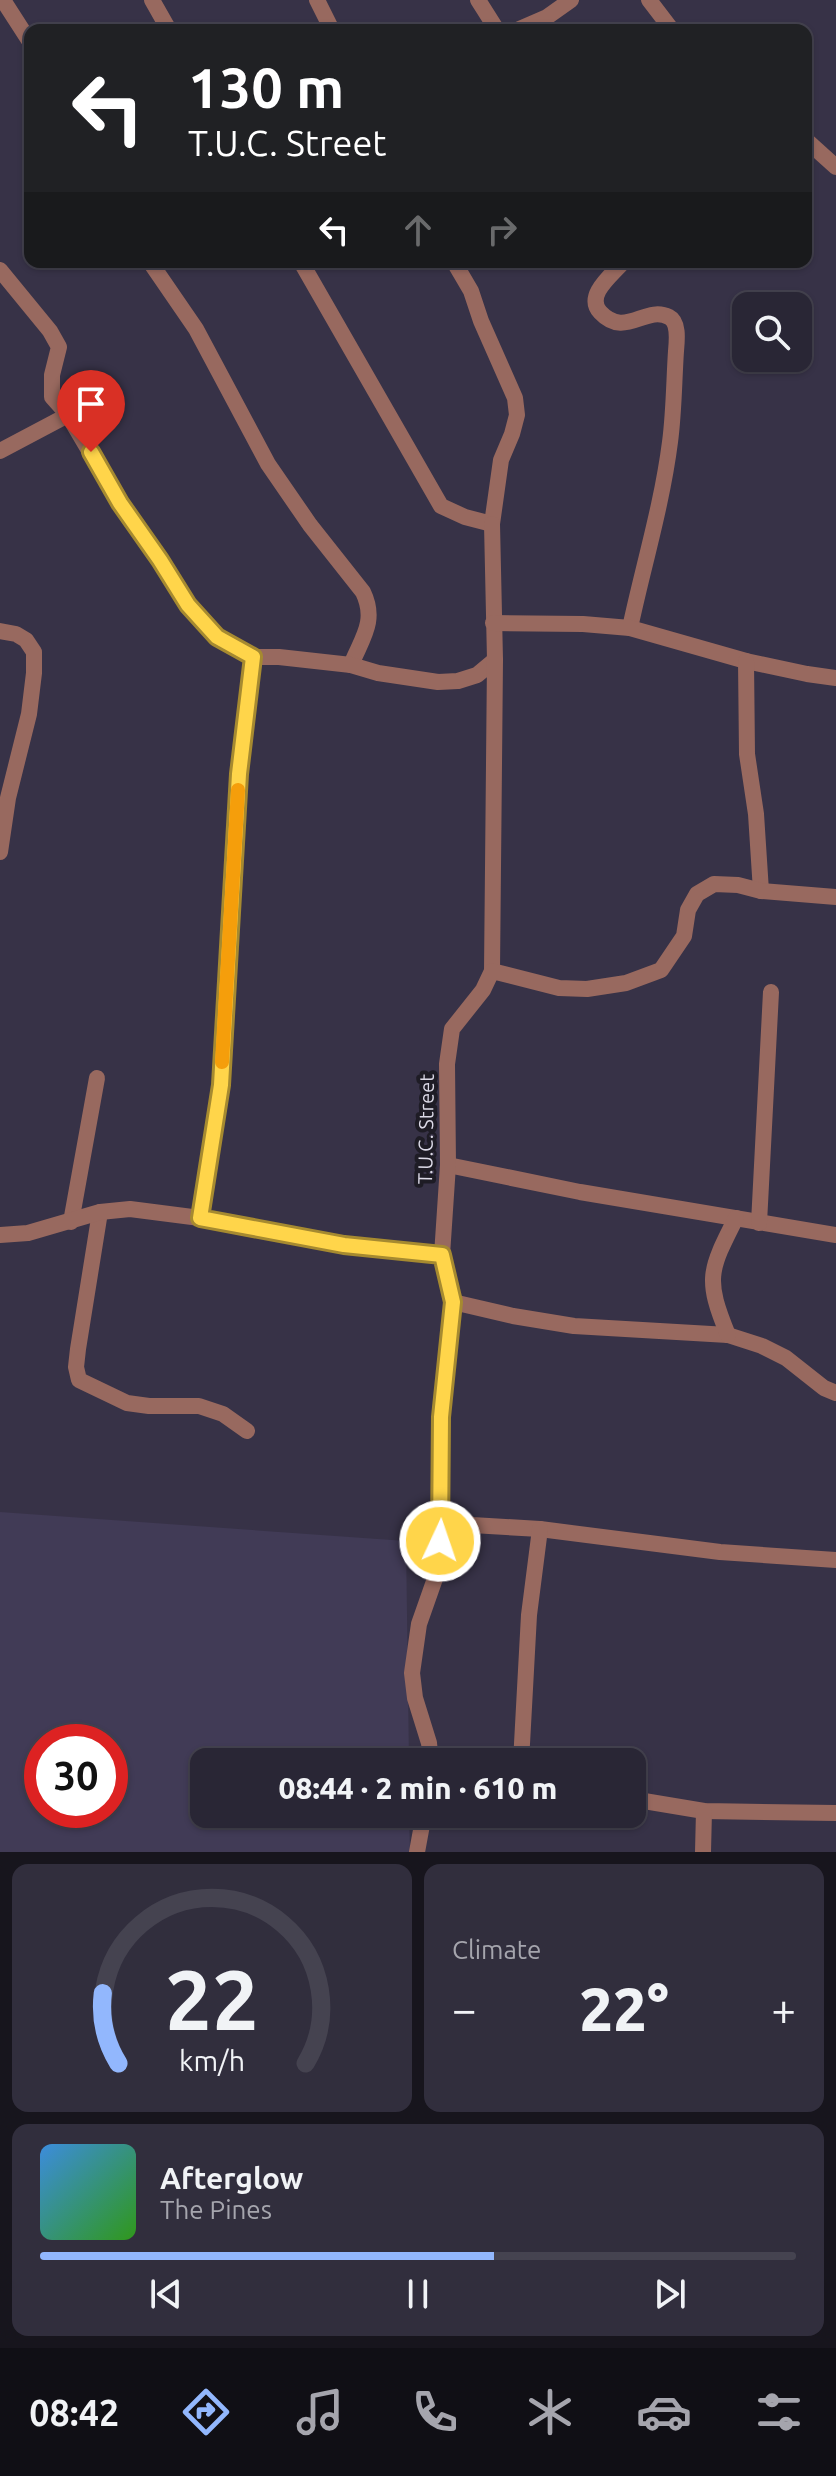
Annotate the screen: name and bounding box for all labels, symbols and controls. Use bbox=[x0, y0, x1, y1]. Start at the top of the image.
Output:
icon: left bbox=[56, 56, 160, 160]
text: 130 m bbox=[188, 56, 344, 119]
text: T.U.C. Street bbox=[188, 122, 387, 163]
icon: left bbox=[312, 208, 356, 252]
icon: ahead bbox=[396, 208, 440, 252]
icon: right bbox=[480, 208, 524, 252]
map controls bbox=[732, 292, 812, 372]
button: search bbox=[732, 292, 812, 372]
pin bbox=[57, 370, 125, 452]
icon: arrive bbox=[69, 382, 113, 426]
street label: T.U.C. Street bbox=[413, 1074, 438, 1184]
position arrow bbox=[398, 1499, 482, 1583]
speed limit sign: 30 bbox=[24, 1724, 128, 1828]
text: 08:44 · 2 min · 610 m bbox=[279, 1771, 557, 1805]
text: Climate bbox=[452, 1935, 541, 1964]
text: 22 bbox=[165, 1952, 259, 2046]
text: 22° bbox=[579, 1975, 669, 2042]
text: − bbox=[452, 1984, 477, 2033]
text: + bbox=[771, 1984, 796, 2033]
text: km/h bbox=[179, 2044, 245, 2076]
text: Afterglow bbox=[160, 2161, 303, 2195]
text: The Pines bbox=[160, 2195, 272, 2224]
icon: previous bbox=[144, 2272, 188, 2316]
icon: pause bbox=[396, 2272, 440, 2316]
icon: next bbox=[648, 2272, 692, 2316]
icon: directions bbox=[178, 2384, 234, 2440]
icon: music bbox=[292, 2384, 348, 2440]
icon: phone bbox=[407, 2384, 463, 2440]
icon: climate bbox=[522, 2384, 578, 2440]
icon: car bbox=[636, 2384, 692, 2440]
icon: filters bbox=[751, 2384, 807, 2440]
text: 08:42 bbox=[29, 2392, 119, 2433]

